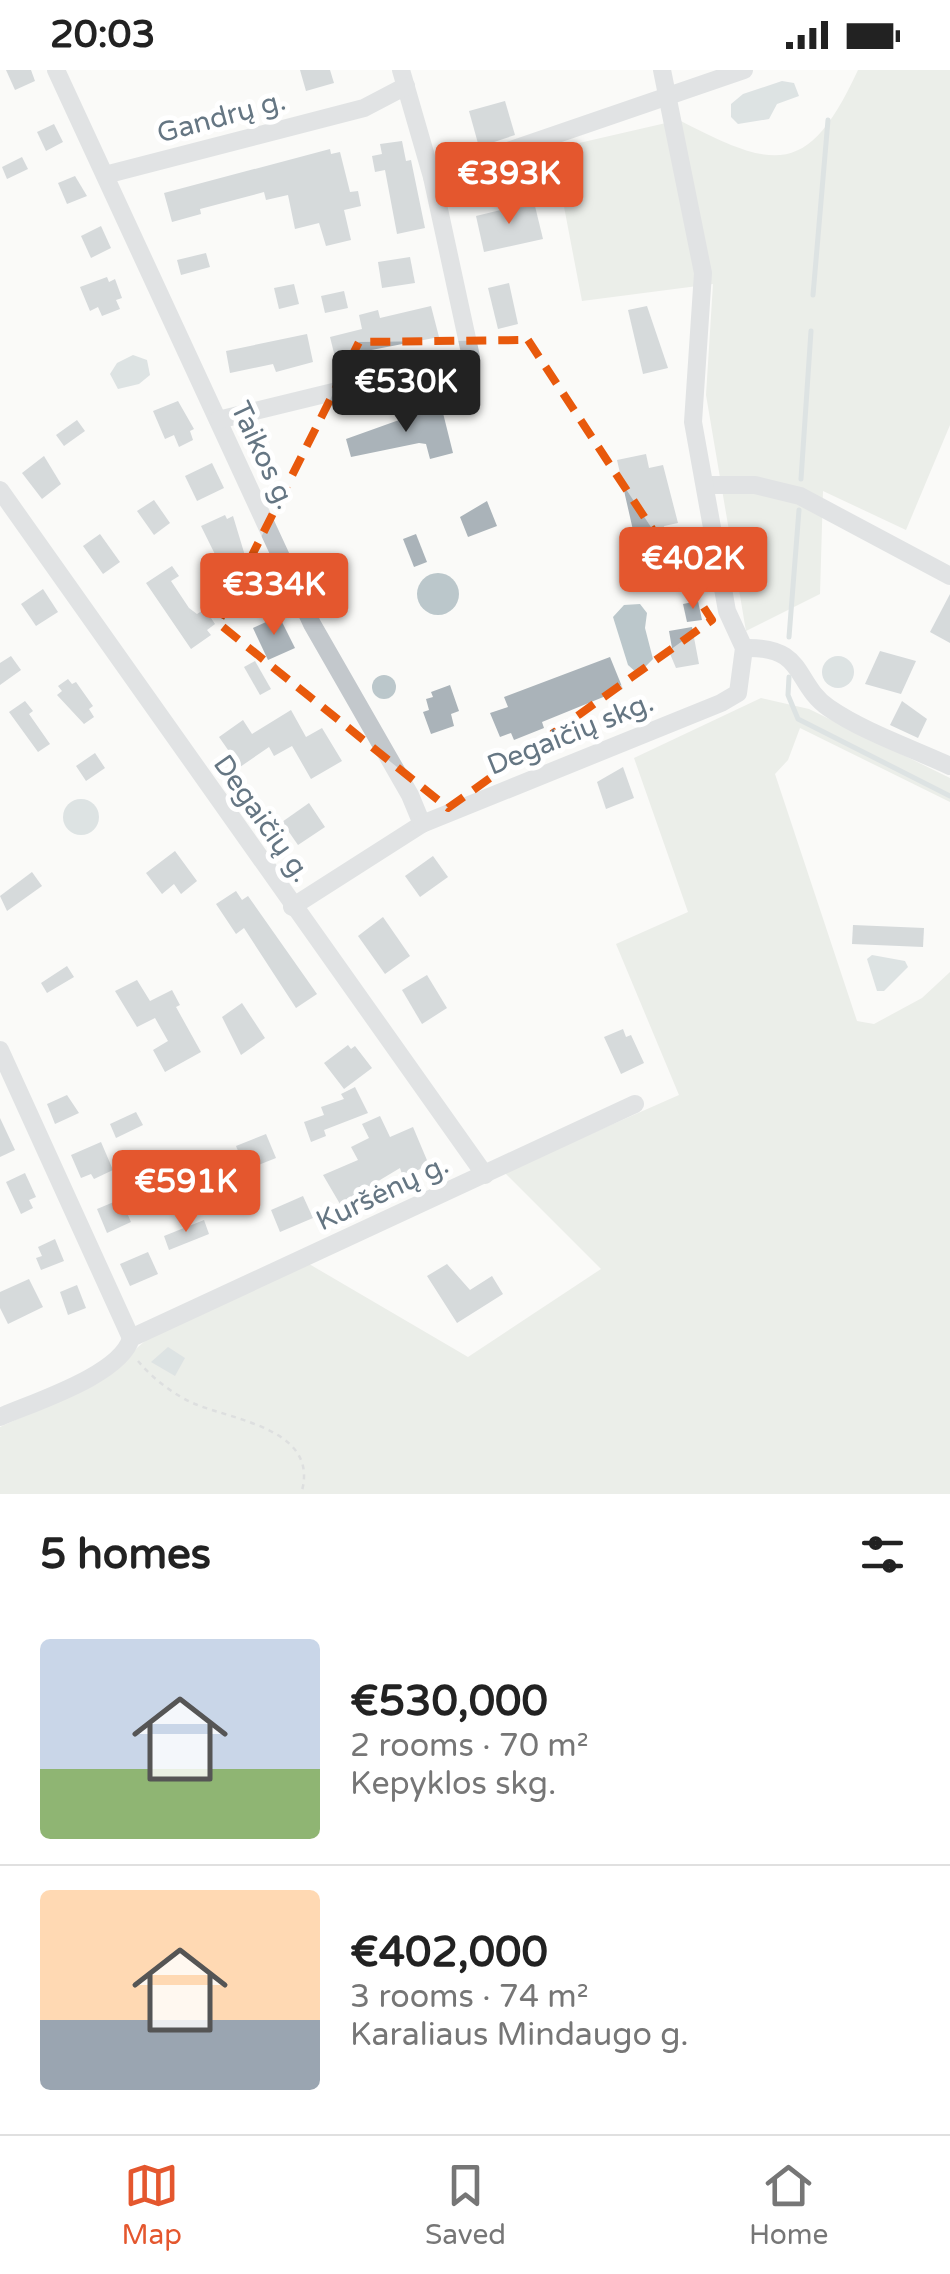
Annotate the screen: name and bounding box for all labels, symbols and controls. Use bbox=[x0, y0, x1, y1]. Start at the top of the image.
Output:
text: 20:03 bbox=[50, 12, 155, 58]
street label: Gandrų g. bbox=[153, 84, 289, 150]
pin: €393K bbox=[439, 142, 579, 227]
text: €393K bbox=[457, 155, 561, 193]
pin: €530K bbox=[336, 350, 476, 435]
text: €530K bbox=[354, 363, 458, 401]
street label: Taikos g. bbox=[223, 396, 303, 515]
pin: €402K bbox=[623, 527, 763, 612]
text: €402K bbox=[641, 540, 745, 578]
pin: €334K bbox=[204, 553, 344, 638]
text: €334K bbox=[222, 566, 326, 604]
street label: Degaičių skg. bbox=[482, 685, 659, 783]
street label: Degaičių g. bbox=[206, 748, 319, 889]
street label: Kuršėnų g. bbox=[311, 1147, 454, 1238]
pin: €591K bbox=[116, 1150, 256, 1235]
text: €591K bbox=[134, 1163, 238, 1201]
icon: filters bbox=[855, 1527, 910, 1582]
text: 5 homes bbox=[40, 1529, 211, 1580]
text: €530,000 bbox=[350, 1676, 548, 1727]
icon: home bbox=[120, 1679, 240, 1799]
text: 2 rooms · 70 m² bbox=[350, 1727, 589, 1765]
text: Kepyklos skg. bbox=[350, 1765, 556, 1803]
text: €402,000 bbox=[350, 1927, 548, 1978]
icon: home bbox=[120, 1930, 240, 2050]
text: 3 rooms · 74 m² bbox=[350, 1978, 589, 2016]
text: Karaliaus Mindaugo g. bbox=[350, 2016, 689, 2054]
tab: Map bbox=[122, 2158, 182, 2252]
tab: Saved bbox=[425, 2158, 506, 2252]
tab: Home bbox=[749, 2158, 828, 2252]

